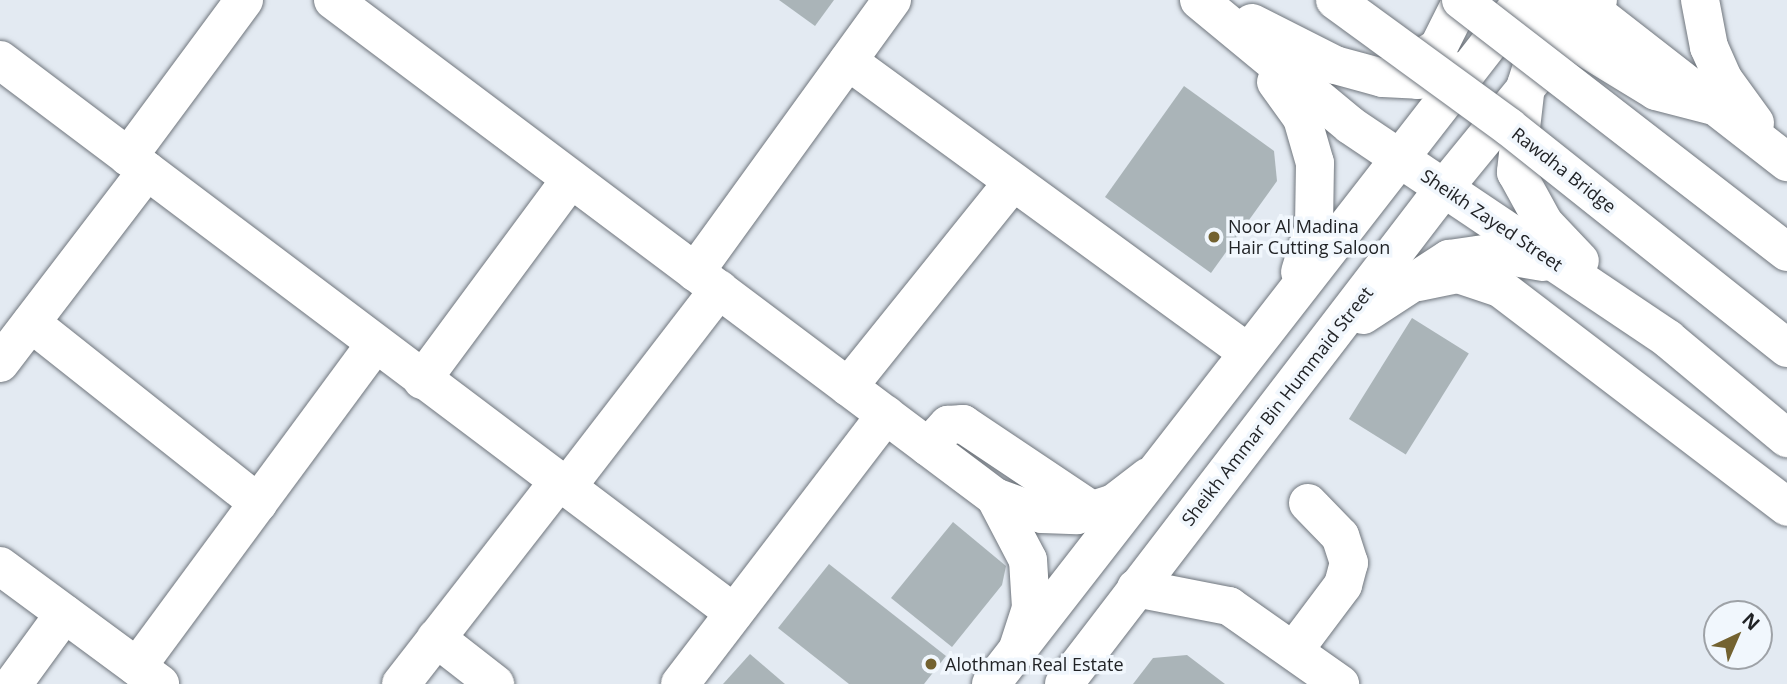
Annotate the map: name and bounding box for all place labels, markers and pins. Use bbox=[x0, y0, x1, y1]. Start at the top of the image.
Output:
place label: Noor Al Madina Hair Cutting Saloon bbox=[1228, 216, 1390, 258]
marker: Noor Al Madina Hair Cutting Saloon bbox=[1206, 229, 1222, 245]
place label: Alothman Real Estate bbox=[945, 653, 1124, 675]
marker: Alothman Real Estate bbox=[923, 656, 939, 672]

